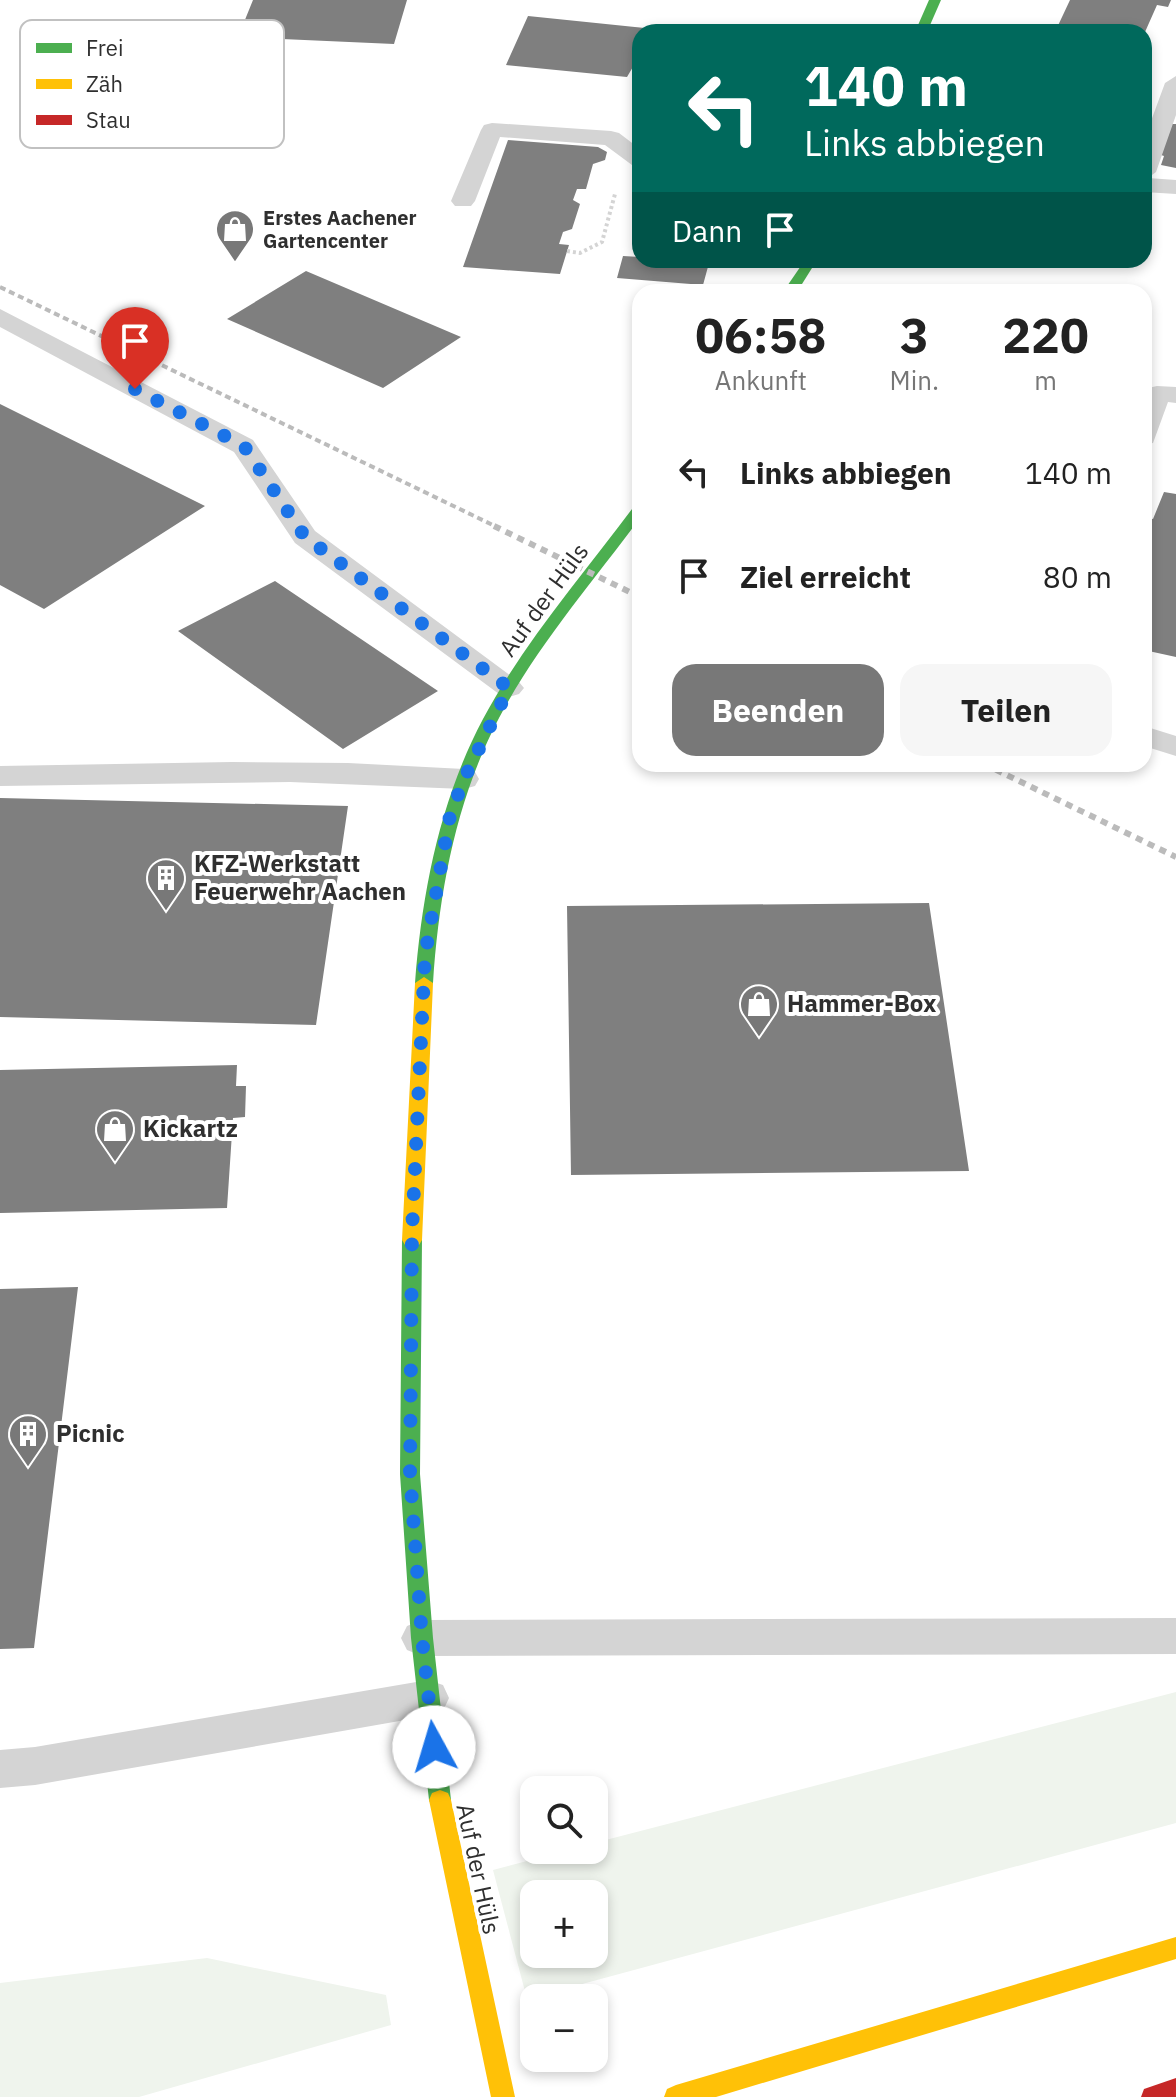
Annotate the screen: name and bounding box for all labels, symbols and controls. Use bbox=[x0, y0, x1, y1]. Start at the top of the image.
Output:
legend bbox=[20, 20, 284, 148]
text: Frei bbox=[86, 33, 123, 62]
text: 140 m bbox=[804, 49, 968, 121]
icon: left bbox=[672, 56, 776, 160]
text: Zäh bbox=[86, 69, 123, 98]
text: Stau bbox=[86, 105, 131, 134]
text: Links abbiegen bbox=[804, 119, 1045, 166]
place label: Erstes Aachener Gartencenter bbox=[263, 204, 417, 254]
shop icon: Erstes Aachener Gartencenter bbox=[214, 208, 256, 263]
icon: arrive bbox=[758, 208, 802, 252]
text: Dann bbox=[672, 211, 742, 250]
text: 06:58 bbox=[695, 304, 826, 366]
text: 3 bbox=[900, 304, 929, 366]
text: 220 bbox=[1002, 304, 1089, 366]
pin bbox=[101, 307, 169, 389]
icon: arrive bbox=[113, 319, 157, 363]
text: Ankunft bbox=[715, 363, 807, 397]
text: Min. bbox=[890, 363, 939, 397]
text: m bbox=[1034, 363, 1057, 397]
icon: left bbox=[672, 450, 716, 494]
text: Links abbiegen bbox=[740, 453, 952, 492]
text: 140 m bbox=[1025, 453, 1112, 492]
street label: Auf der Hüls bbox=[491, 536, 595, 663]
icon: arrive bbox=[672, 554, 716, 598]
text: Ziel erreicht bbox=[740, 557, 911, 596]
text: 80 m bbox=[1043, 557, 1112, 596]
button: Beenden bbox=[672, 664, 884, 756]
button: Teilen bbox=[900, 664, 1112, 756]
place label: KFZ-Werkstatt Feuerwehr Aachen bbox=[194, 847, 406, 907]
building icon: KFZ-Werkstatt Feuerwehr Aachen bbox=[145, 857, 187, 912]
shop icon: Hammer-Box bbox=[738, 983, 780, 1038]
place label: Hammer-Box bbox=[787, 987, 937, 1019]
shop icon: Kickartz bbox=[94, 1108, 136, 1163]
place label: Kickartz bbox=[143, 1112, 238, 1144]
building icon: Picnic bbox=[7, 1413, 49, 1468]
place label: Picnic bbox=[56, 1417, 125, 1449]
position arrow bbox=[392, 1705, 476, 1789]
map controls bbox=[520, 1776, 608, 2072]
button: search bbox=[520, 1776, 608, 1864]
street label: Auf der Hüls bbox=[450, 1800, 508, 1937]
button: + bbox=[520, 1880, 608, 1968]
button: − bbox=[520, 1984, 608, 2072]

